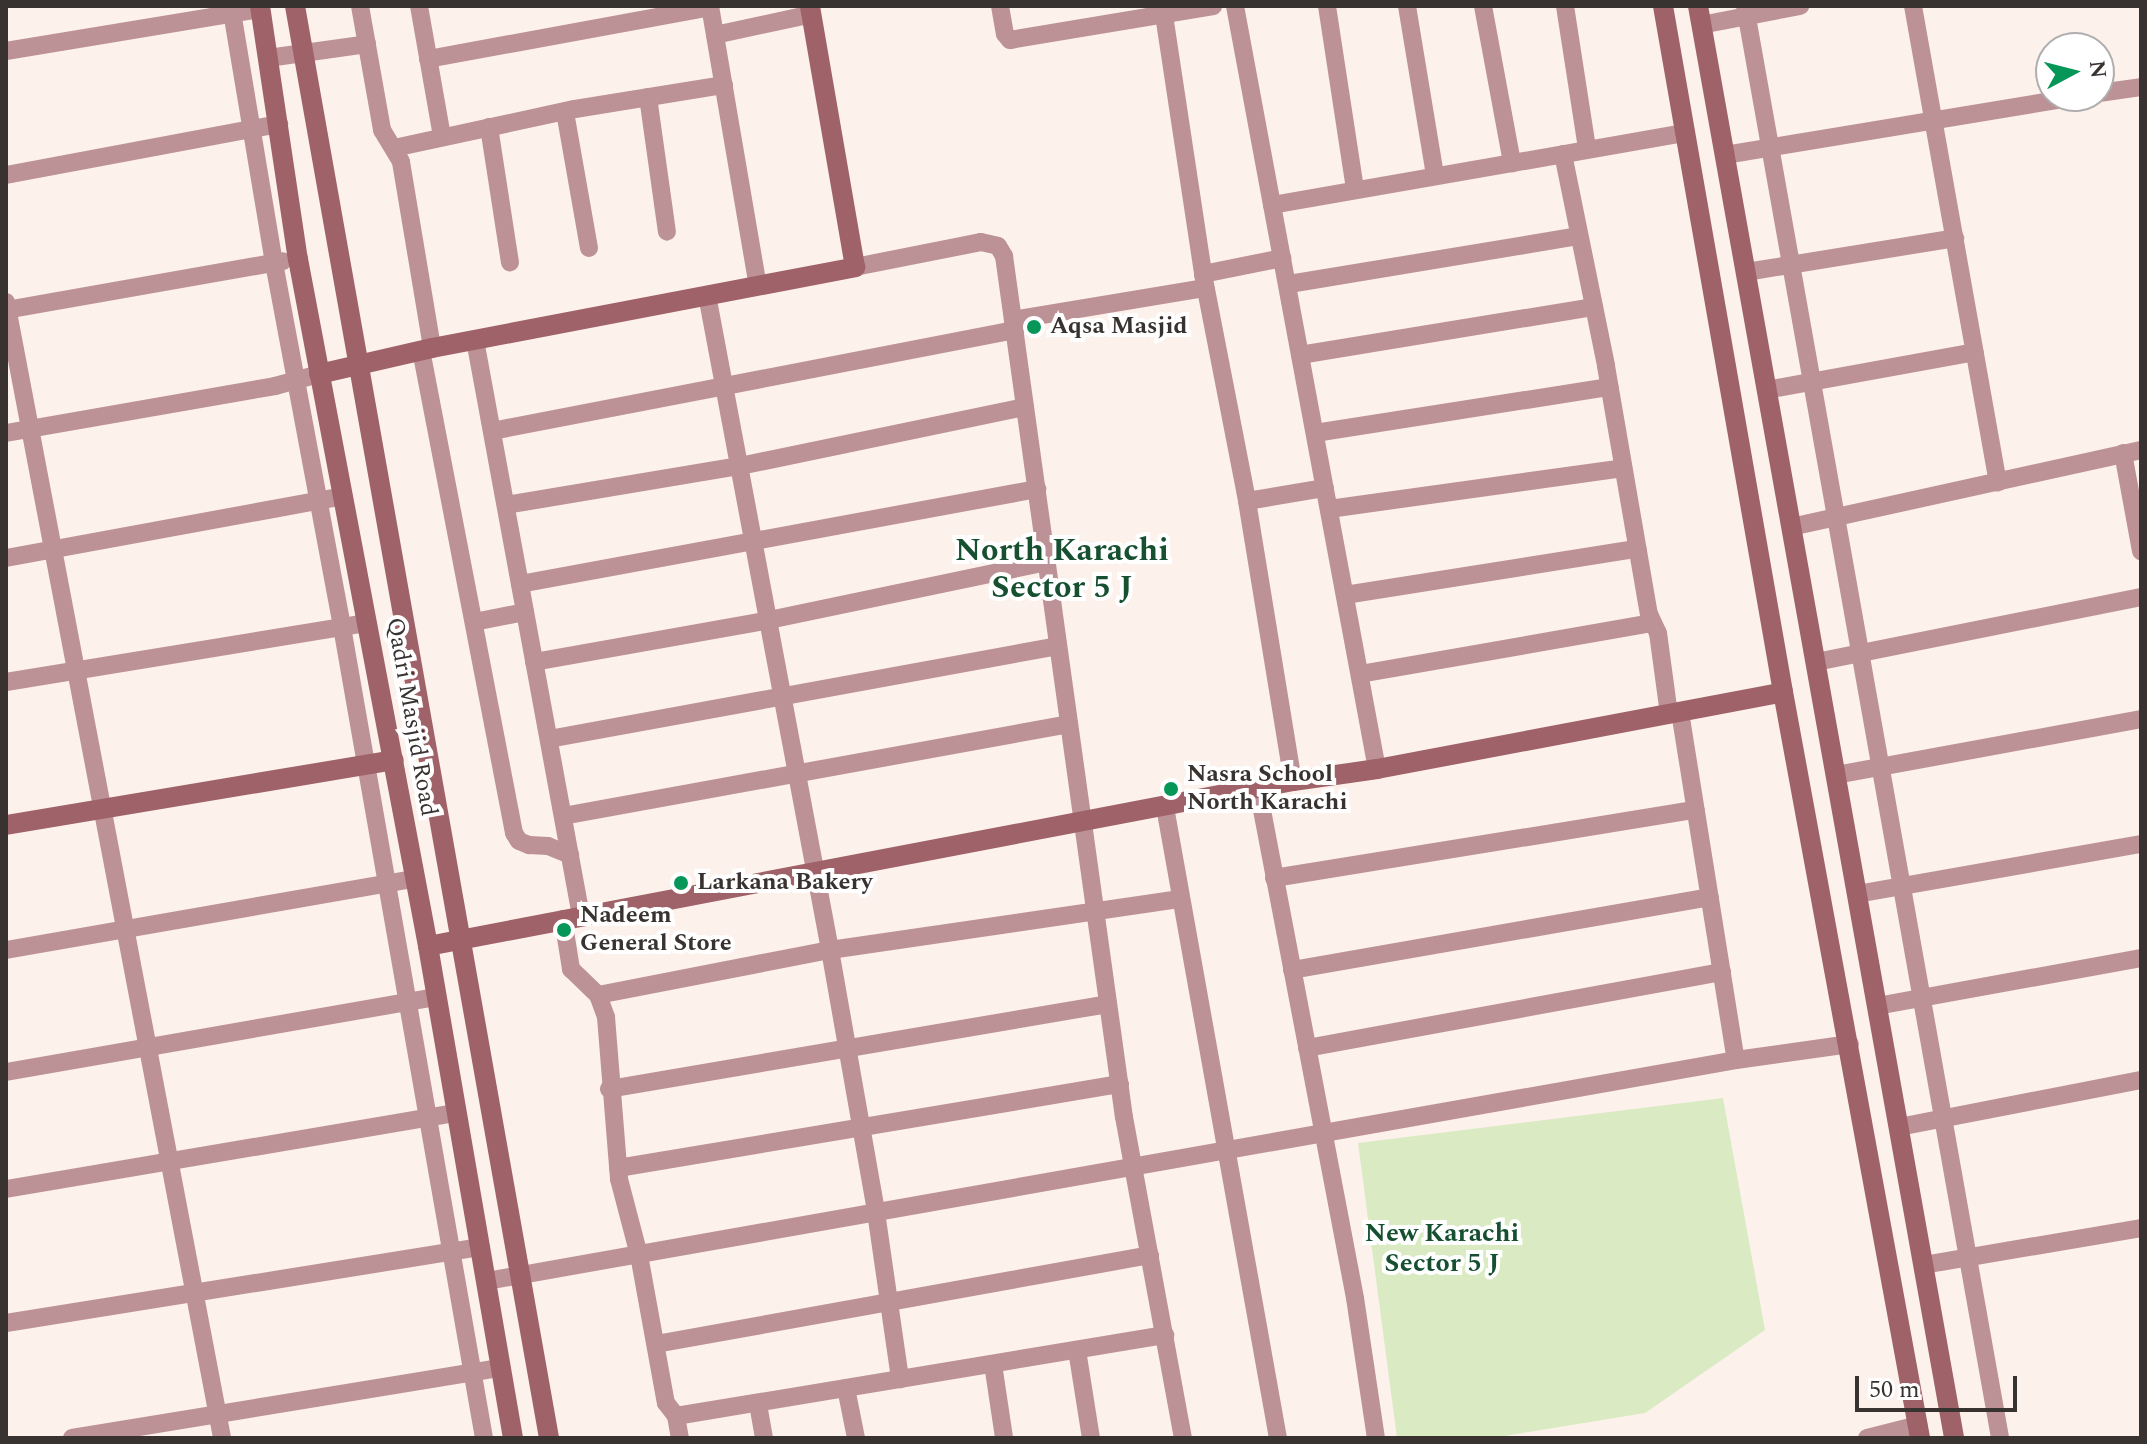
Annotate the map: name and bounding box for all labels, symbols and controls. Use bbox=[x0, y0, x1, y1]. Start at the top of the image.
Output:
north arrow bbox=[2035, 32, 2115, 112]
text: N bbox=[2080, 58, 2115, 80]
place label: Aqsa Masjid bbox=[1050, 313, 1187, 341]
marker: Aqsa Masjid bbox=[1025, 318, 1043, 336]
district label: North Karachi Sector 5 J bbox=[955, 533, 1169, 608]
street label: Qadri Masjid Road bbox=[379, 615, 443, 819]
place label: Nasra School North Karachi bbox=[1187, 761, 1347, 817]
marker: Nasra School North Karachi bbox=[1162, 780, 1180, 798]
place label: Larkana Bakery bbox=[697, 869, 872, 897]
marker: Larkana Bakery bbox=[672, 874, 690, 892]
place label: Nadeem General Store bbox=[580, 902, 732, 958]
marker: Nadeem General Store bbox=[555, 921, 573, 939]
district label: New Karachi Sector 5 J bbox=[1365, 1218, 1519, 1280]
scale bar bbox=[1859, 1360, 2021, 1410]
text: 50 m bbox=[1869, 1372, 1920, 1408]

